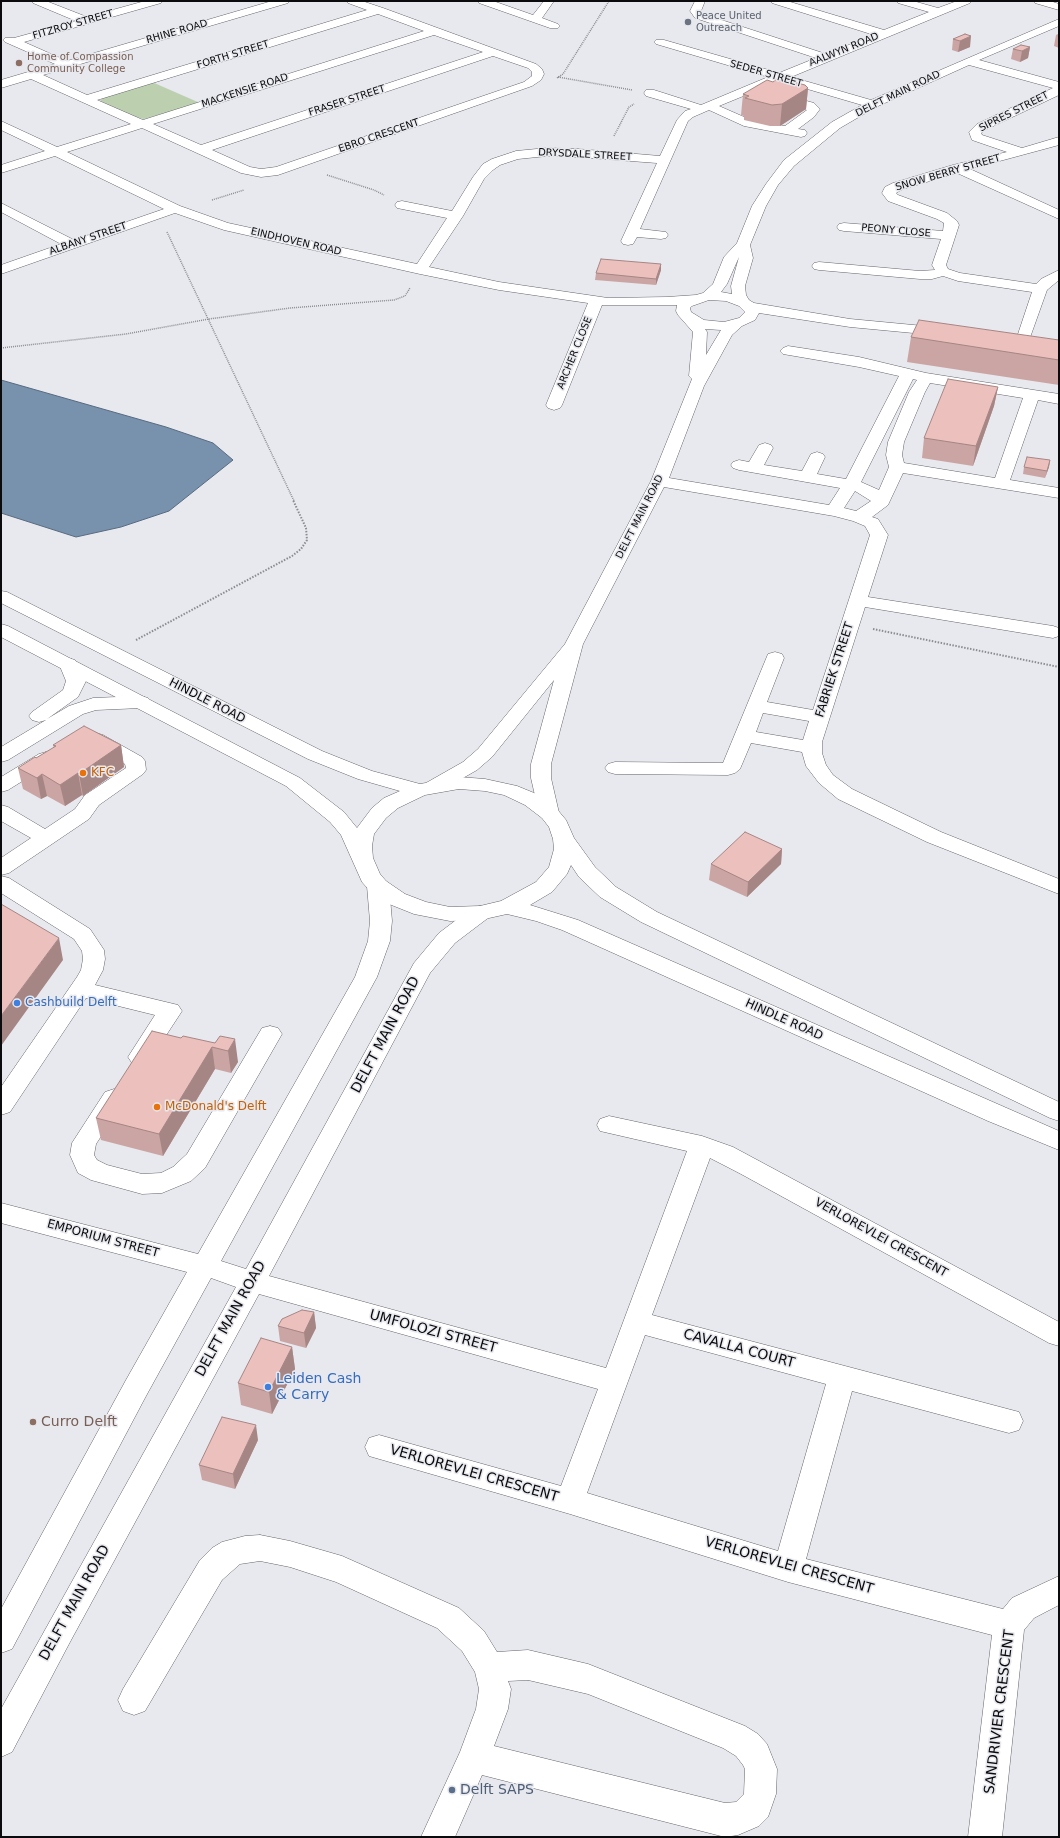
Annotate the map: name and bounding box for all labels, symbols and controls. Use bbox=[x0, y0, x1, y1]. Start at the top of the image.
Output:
street label: FITZROY STREET bbox=[31, 8, 115, 42]
place label: Peace United Outreach bbox=[696, 10, 762, 34]
street label: RHINE ROAD bbox=[145, 17, 209, 47]
marker: Peace United Outreach bbox=[683, 17, 693, 27]
street label: AALWYN ROAD bbox=[807, 30, 881, 70]
street label: FORTH STREET bbox=[195, 38, 271, 72]
place label: Home of Compassion Community College bbox=[27, 51, 133, 74]
marker: Home of Compassion Community College bbox=[14, 58, 24, 68]
street label: SEDER STREET bbox=[728, 58, 804, 90]
street label: DELFT MAIN ROAD bbox=[854, 68, 942, 120]
street label: MACKENSIE ROAD bbox=[200, 71, 290, 111]
street label: FRASER STREET bbox=[307, 83, 387, 119]
street label: SIPRES STREET bbox=[977, 89, 1051, 135]
street label: EBRO CRESCENT bbox=[337, 117, 421, 155]
street label: DRYSDALE STREET bbox=[538, 147, 632, 163]
street label: SNOW BERRY STREET bbox=[894, 152, 1002, 194]
street label: ALBANY STREET bbox=[48, 220, 128, 258]
street label: PEONY CLOSE bbox=[861, 222, 931, 240]
street label: EINDHOVEN ROAD bbox=[250, 226, 342, 258]
street label: ARCHER CLOSE bbox=[555, 315, 595, 391]
street label: DELFT MAIN ROAD bbox=[614, 473, 666, 561]
street label: FABRIEK STREET bbox=[813, 621, 857, 719]
street label: HINDLE ROAD bbox=[166, 676, 248, 726]
place label: KFC bbox=[91, 766, 114, 780]
marker: KFC bbox=[78, 768, 88, 778]
street label: DELFT MAIN ROAD bbox=[348, 974, 424, 1096]
place label: Cashbuild Delft bbox=[25, 996, 117, 1010]
street label: HINDLE ROAD bbox=[743, 996, 825, 1044]
marker: Cashbuild Delft bbox=[12, 998, 22, 1008]
place label: McDonald's Delft bbox=[165, 1100, 266, 1114]
marker: McDonald's Delft bbox=[152, 1102, 162, 1112]
street label: VERLOREVLEI CRESCENT bbox=[812, 1195, 950, 1281]
street label: EMPORIUM STREET bbox=[45, 1217, 161, 1261]
street label: DELFT MAIN ROAD bbox=[192, 1258, 270, 1380]
street label: UMFOLOZI STREET bbox=[367, 1307, 499, 1357]
street label: CAVALLA COURT bbox=[681, 1326, 797, 1372]
place label: Leiden Cash & Carry bbox=[276, 1371, 361, 1404]
marker: Leiden Cash & Carry bbox=[263, 1382, 273, 1392]
place label: Curro Delft bbox=[41, 1414, 117, 1430]
marker: Curro Delft bbox=[28, 1417, 38, 1427]
street label: VERLOREVLEI CRESCENT bbox=[388, 1442, 560, 1506]
street label: VERLOREVLEI CRESCENT bbox=[703, 1534, 875, 1598]
street label: DELFT MAIN ROAD bbox=[36, 1542, 114, 1664]
street label: SANDRIVIER CRESCENT bbox=[982, 1629, 1018, 1795]
place label: Delft SAPS bbox=[460, 1782, 534, 1798]
marker: Delft SAPS bbox=[447, 1785, 457, 1795]

